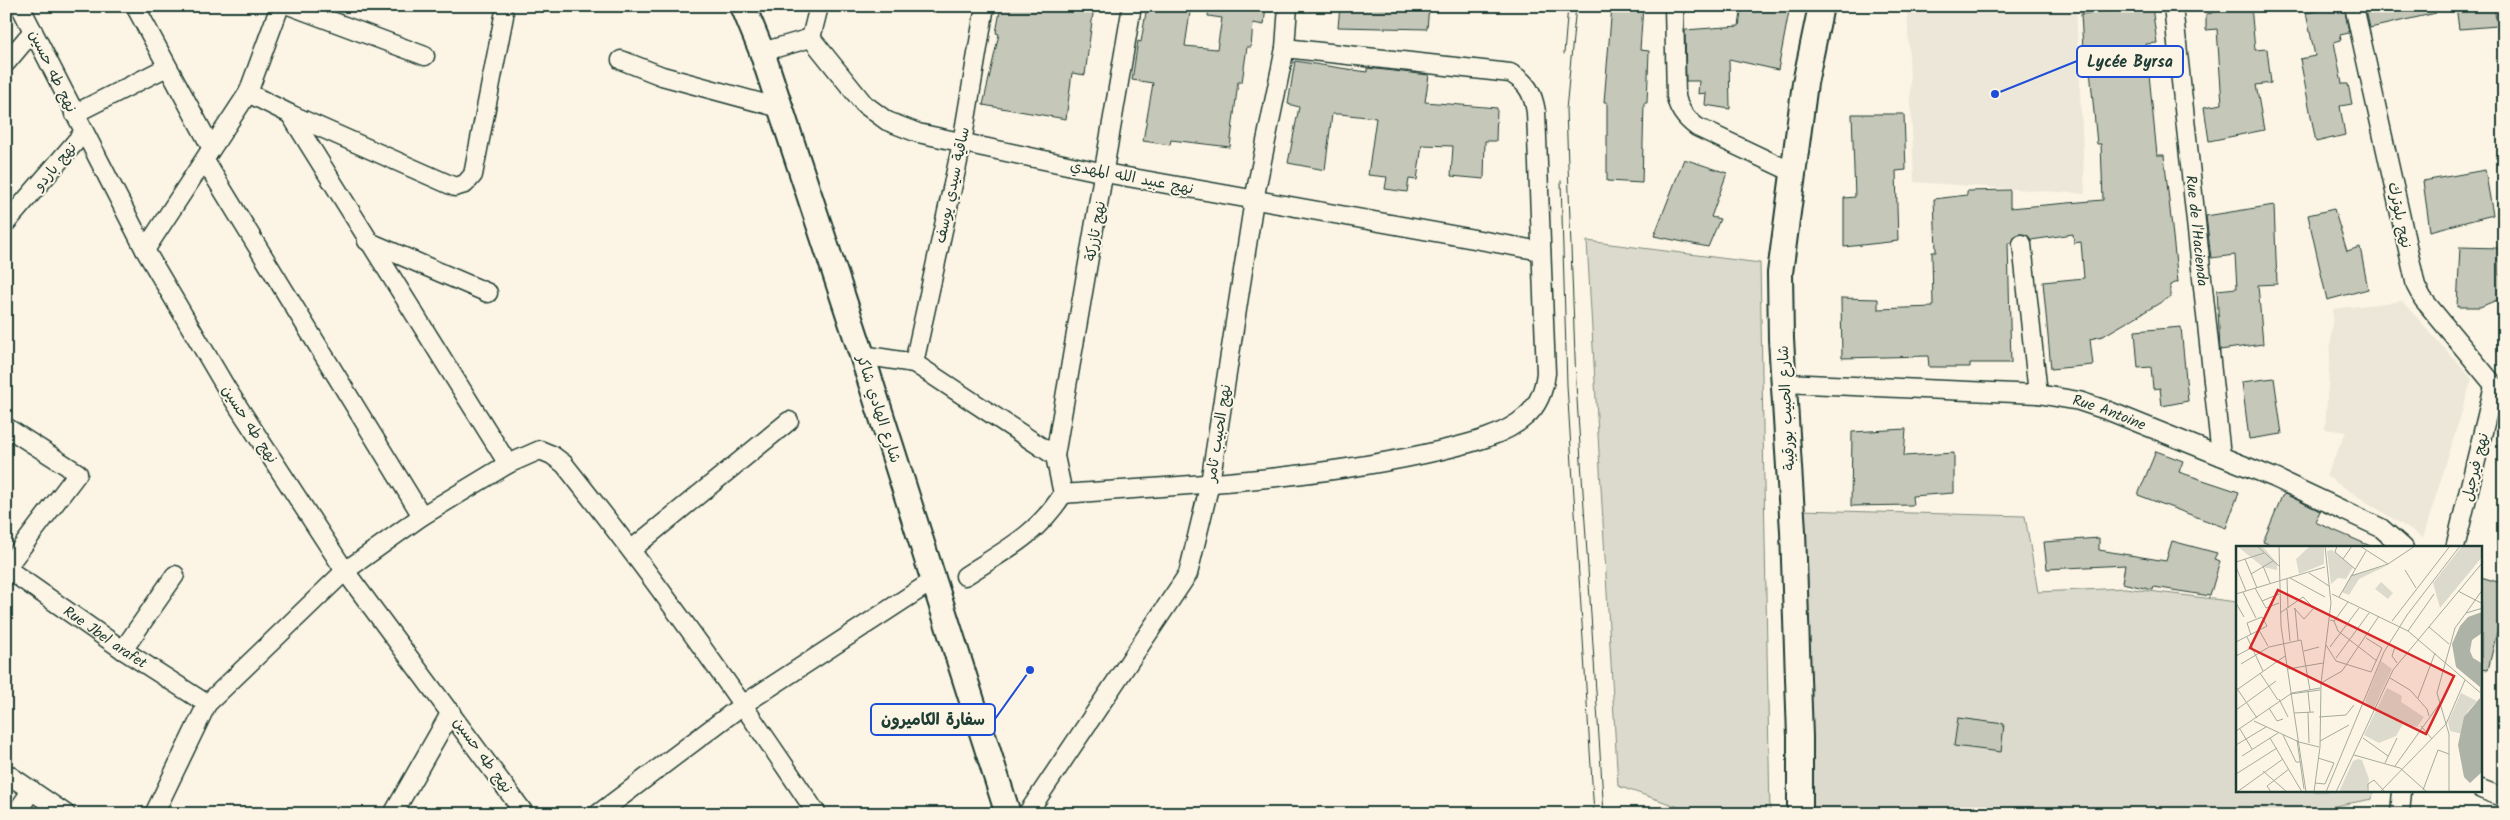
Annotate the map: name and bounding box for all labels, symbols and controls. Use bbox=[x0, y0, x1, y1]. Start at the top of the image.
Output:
street label: نهج طه حسين bbox=[22, 26, 82, 117]
callout: Lycée Byrsa bbox=[2077, 46, 2183, 77]
text: Lycée Byrsa bbox=[2087, 50, 2173, 75]
street label: ساقية سيدي يوسف bbox=[929, 125, 977, 246]
street label: نهج باردو bbox=[28, 137, 83, 197]
street label: نهج عبيد الله المهدي bbox=[1068, 154, 1196, 202]
street label: Rue de l'Hacienda bbox=[2178, 174, 2214, 288]
street label: نهج بلوترك bbox=[2380, 180, 2418, 251]
street label: نهج تازركة bbox=[1079, 199, 1113, 263]
street label: شارع الحبيب بورقيبة bbox=[1772, 345, 1802, 471]
street label: شارع الهادي شاكر bbox=[849, 351, 907, 466]
street label: نهج طه حسين bbox=[215, 381, 284, 469]
street label: نهج الحبيب ثامر bbox=[1199, 383, 1239, 486]
street label: Rue Antoine bbox=[2071, 389, 2149, 438]
street label: نهج فيرجيل bbox=[2456, 430, 2496, 504]
inset map bbox=[2236, 546, 2482, 792]
street label: Rue Jbel arafet bbox=[58, 600, 152, 676]
callout: سفارة الكاميرون bbox=[871, 704, 995, 735]
text: سفارة الكاميرون bbox=[881, 708, 985, 733]
street label: نهج طه حسين bbox=[446, 712, 518, 799]

